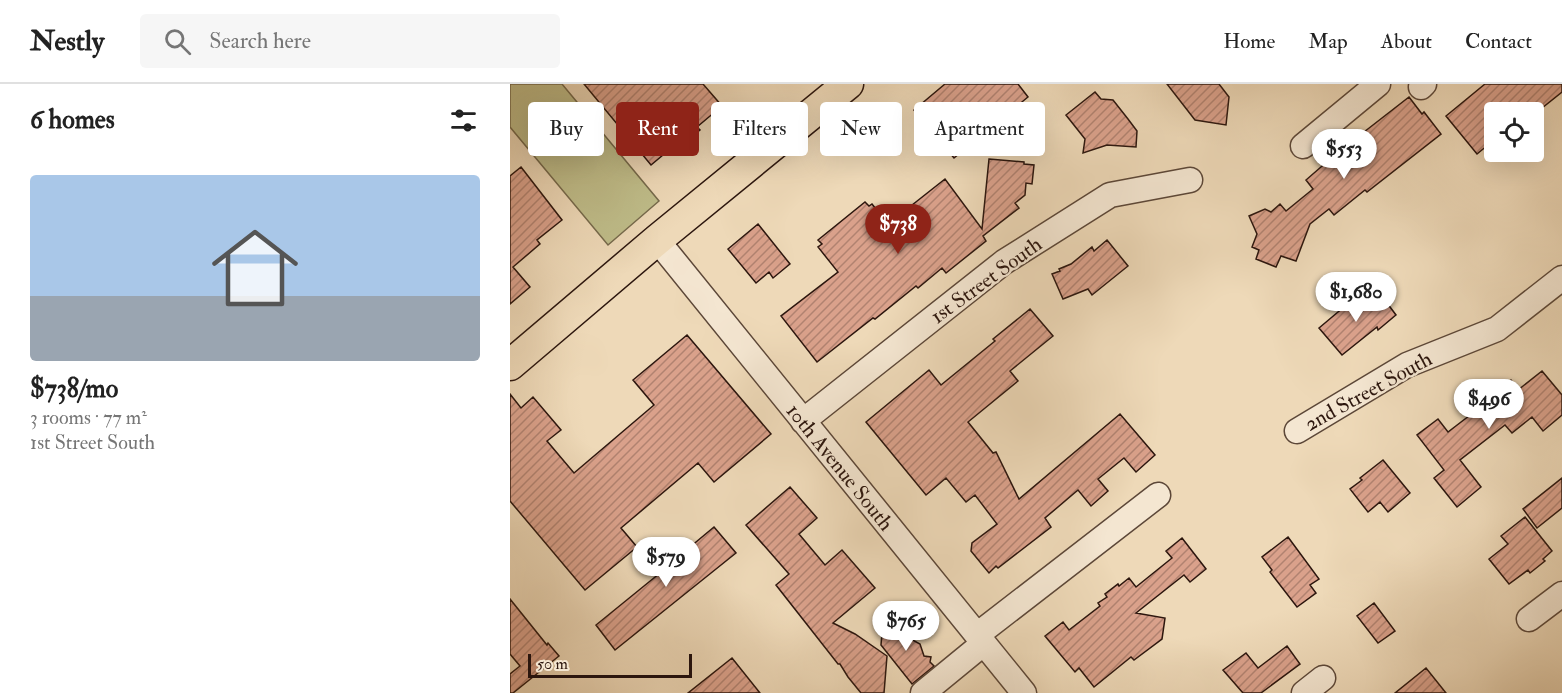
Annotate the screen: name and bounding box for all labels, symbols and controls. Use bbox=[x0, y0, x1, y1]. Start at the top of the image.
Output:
search box bbox=[140, 14, 560, 68]
text: Nestly bbox=[30, 24, 104, 59]
icon: search bbox=[161, 25, 194, 58]
text: Search here bbox=[209, 27, 311, 55]
text: Home bbox=[1223, 28, 1275, 55]
text: Map bbox=[1308, 28, 1348, 55]
text: About bbox=[1381, 28, 1432, 55]
text: Contact bbox=[1465, 28, 1532, 55]
chip: Buy bbox=[528, 102, 604, 156]
chip: Rent bbox=[616, 102, 699, 156]
chip: Filters bbox=[711, 102, 808, 156]
chip: New bbox=[820, 102, 902, 156]
chip: Apartment bbox=[914, 102, 1045, 156]
map controls bbox=[1484, 102, 1544, 162]
button: locate bbox=[1484, 102, 1544, 162]
text: 6 homes bbox=[30, 104, 115, 136]
icon: filters bbox=[447, 104, 480, 137]
pin: $553 bbox=[1308, 129, 1380, 180]
text: $553 bbox=[1326, 136, 1362, 161]
pin: $738 bbox=[862, 204, 934, 255]
text: $738 bbox=[879, 211, 917, 236]
icon: home bbox=[201, 214, 309, 322]
street label: 1st Street South bbox=[925, 231, 1047, 330]
pin: $1,680 bbox=[1307, 272, 1405, 323]
text: $1,680 bbox=[1330, 279, 1382, 304]
street label: 2nd Street South bbox=[1300, 345, 1437, 438]
text: $738/mo bbox=[30, 373, 118, 405]
pin: $496 bbox=[1453, 379, 1525, 430]
text: $496 bbox=[1468, 386, 1510, 411]
street label: 10th Avenue South bbox=[780, 398, 899, 536]
text: 3 rooms · 77 m² bbox=[30, 405, 147, 430]
text: 1st Street South bbox=[30, 430, 155, 455]
pin: $579 bbox=[630, 537, 702, 588]
text: $579 bbox=[646, 544, 686, 569]
pin: $765 bbox=[870, 601, 942, 652]
text: $765 bbox=[886, 608, 926, 633]
scale bar bbox=[528, 651, 692, 678]
text: 50 m bbox=[537, 654, 568, 674]

